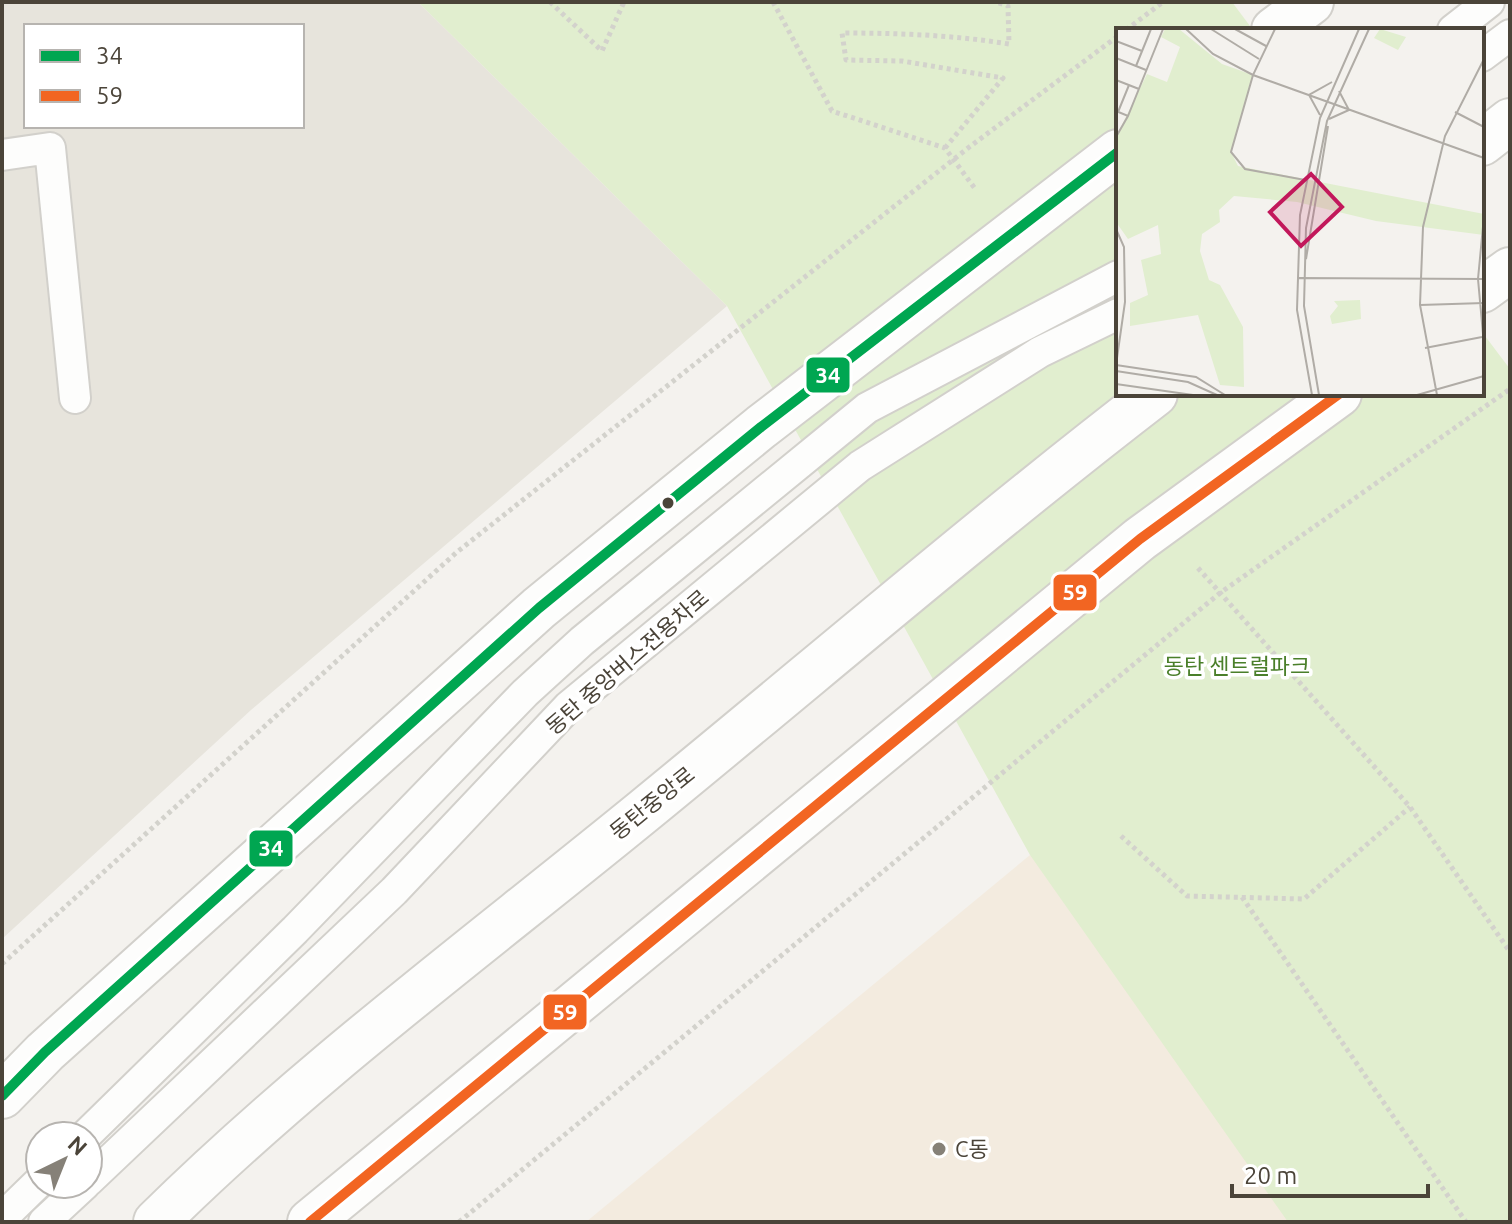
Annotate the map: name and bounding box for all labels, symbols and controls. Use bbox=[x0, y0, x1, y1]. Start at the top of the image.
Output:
legend bbox=[24, 24, 304, 128]
inset map bbox=[1116, 28, 1484, 396]
text: 34 bbox=[96, 42, 123, 69]
text: 59 bbox=[96, 82, 123, 109]
line badge: 34 bbox=[805, 356, 851, 394]
text: 34 bbox=[816, 362, 840, 387]
unlabelled marker bbox=[660, 495, 676, 511]
line badge: 59 bbox=[1052, 573, 1098, 612]
text: 59 bbox=[1063, 579, 1087, 604]
street label: 동탄 중앙버스전용차로 bbox=[540, 584, 713, 739]
park label: 동탄 센트럴파크 bbox=[1164, 653, 1310, 678]
street label: 동탄중앙로 bbox=[604, 761, 699, 844]
line badge: 34 bbox=[248, 829, 294, 868]
text: 34 bbox=[259, 835, 283, 860]
line badge: 59 bbox=[542, 993, 588, 1031]
text: 59 bbox=[553, 999, 577, 1024]
north arrow bbox=[24, 1120, 104, 1200]
text: N bbox=[63, 1130, 93, 1160]
place label: C동 bbox=[955, 1136, 989, 1161]
marker: C동 bbox=[930, 1140, 948, 1158]
scale bar bbox=[1232, 1148, 1428, 1198]
text: 20 m bbox=[1244, 1162, 1297, 1189]

